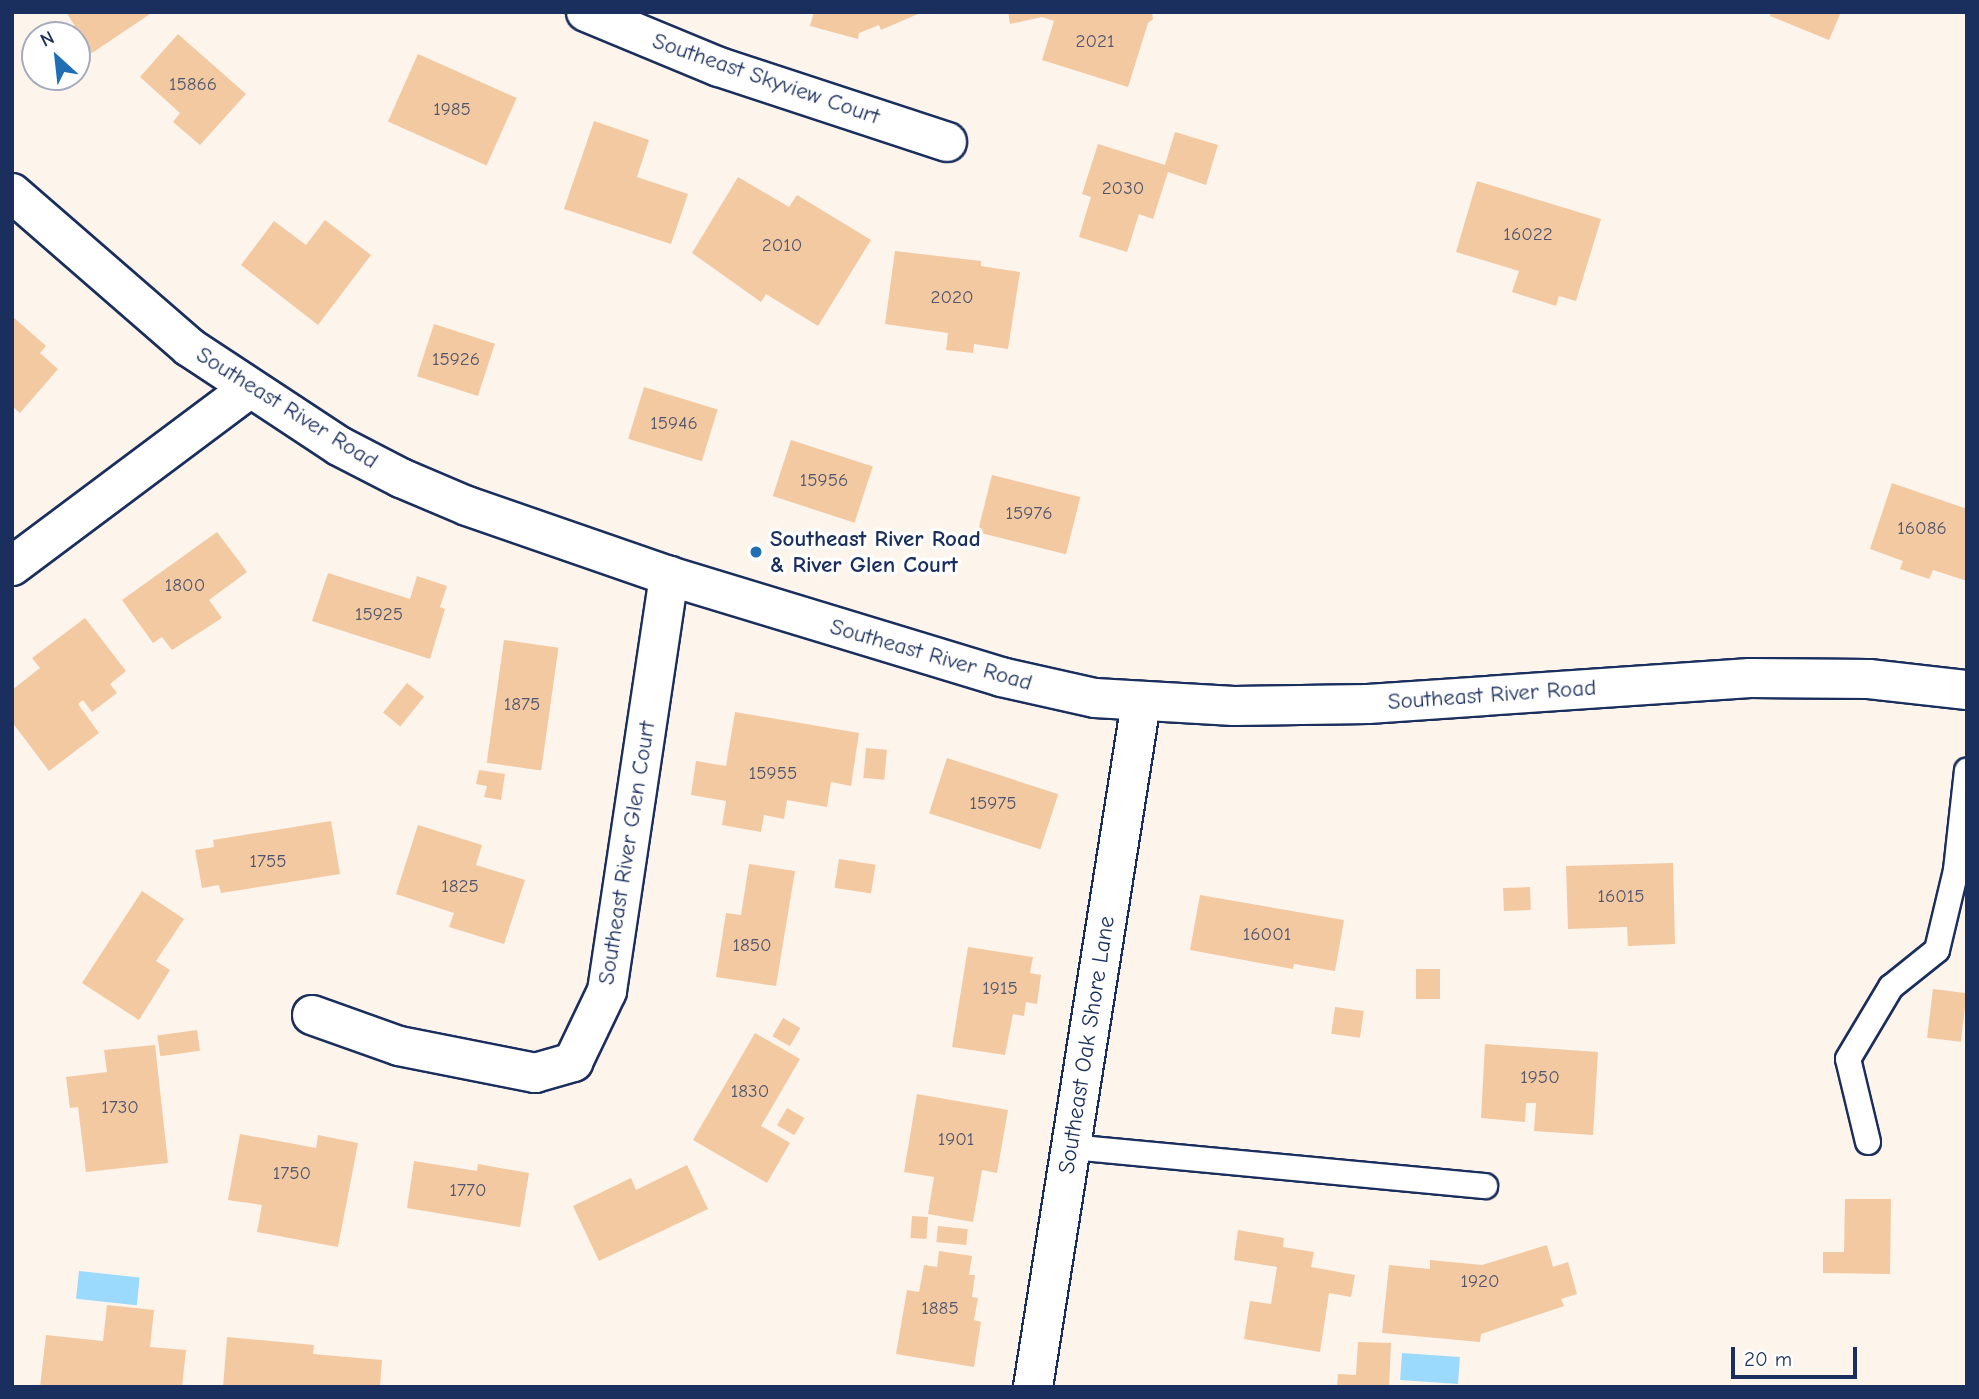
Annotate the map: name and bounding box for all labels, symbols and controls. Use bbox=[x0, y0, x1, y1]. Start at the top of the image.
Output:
north arrow bbox=[21, 21, 91, 91]
text: N bbox=[37, 26, 58, 52]
street label: Southeast Skyview Court bbox=[649, 27, 883, 131]
house number: 2021 bbox=[1076, 31, 1114, 53]
house number: 15866 bbox=[169, 74, 217, 96]
house number: 1985 bbox=[433, 99, 471, 121]
house number: 2030 bbox=[1102, 178, 1144, 200]
house number: 16022 bbox=[1503, 224, 1553, 246]
house number: 2010 bbox=[762, 235, 802, 257]
house number: 2020 bbox=[930, 287, 974, 309]
street label: Southeast River Road bbox=[191, 341, 383, 475]
house number: 15926 bbox=[432, 349, 480, 371]
house number: 15946 bbox=[650, 413, 698, 435]
house number: 15956 bbox=[800, 470, 848, 492]
house number: 15976 bbox=[1005, 503, 1053, 525]
house number: 16086 bbox=[1897, 518, 1947, 540]
place label: Southeast River Road & River Glen Court bbox=[770, 525, 981, 579]
marker: Southeast River Road & River Glen Court bbox=[748, 544, 764, 560]
house number: 1800 bbox=[165, 575, 205, 597]
house number: 15925 bbox=[355, 604, 403, 626]
street label: Southeast River Road bbox=[827, 613, 1035, 697]
street label: Southeast River Road bbox=[1387, 674, 1597, 716]
house number: 1875 bbox=[504, 694, 540, 716]
street label: Southeast River Glen Court bbox=[593, 719, 661, 987]
house number: 15955 bbox=[749, 763, 797, 785]
house number: 15975 bbox=[969, 793, 1017, 815]
house number: 1755 bbox=[249, 851, 287, 873]
house number: 1825 bbox=[441, 876, 479, 898]
house number: 16015 bbox=[1597, 886, 1645, 908]
street label: Southeast Oak Shore Lane bbox=[1053, 914, 1121, 1176]
house number: 16001 bbox=[1243, 924, 1291, 946]
house number: 1850 bbox=[732, 935, 772, 957]
house number: 1915 bbox=[982, 978, 1018, 1000]
house number: 1950 bbox=[1520, 1067, 1560, 1089]
house number: 1830 bbox=[731, 1081, 769, 1103]
house number: 1730 bbox=[101, 1097, 139, 1119]
house number: 1901 bbox=[938, 1129, 974, 1151]
house number: 1750 bbox=[273, 1163, 311, 1185]
house number: 1770 bbox=[449, 1180, 487, 1202]
house number: 1920 bbox=[1460, 1271, 1500, 1293]
house number: 1885 bbox=[921, 1298, 959, 1320]
scale bar bbox=[1734, 1332, 1860, 1376]
text: 20 m bbox=[1744, 1347, 1792, 1371]

